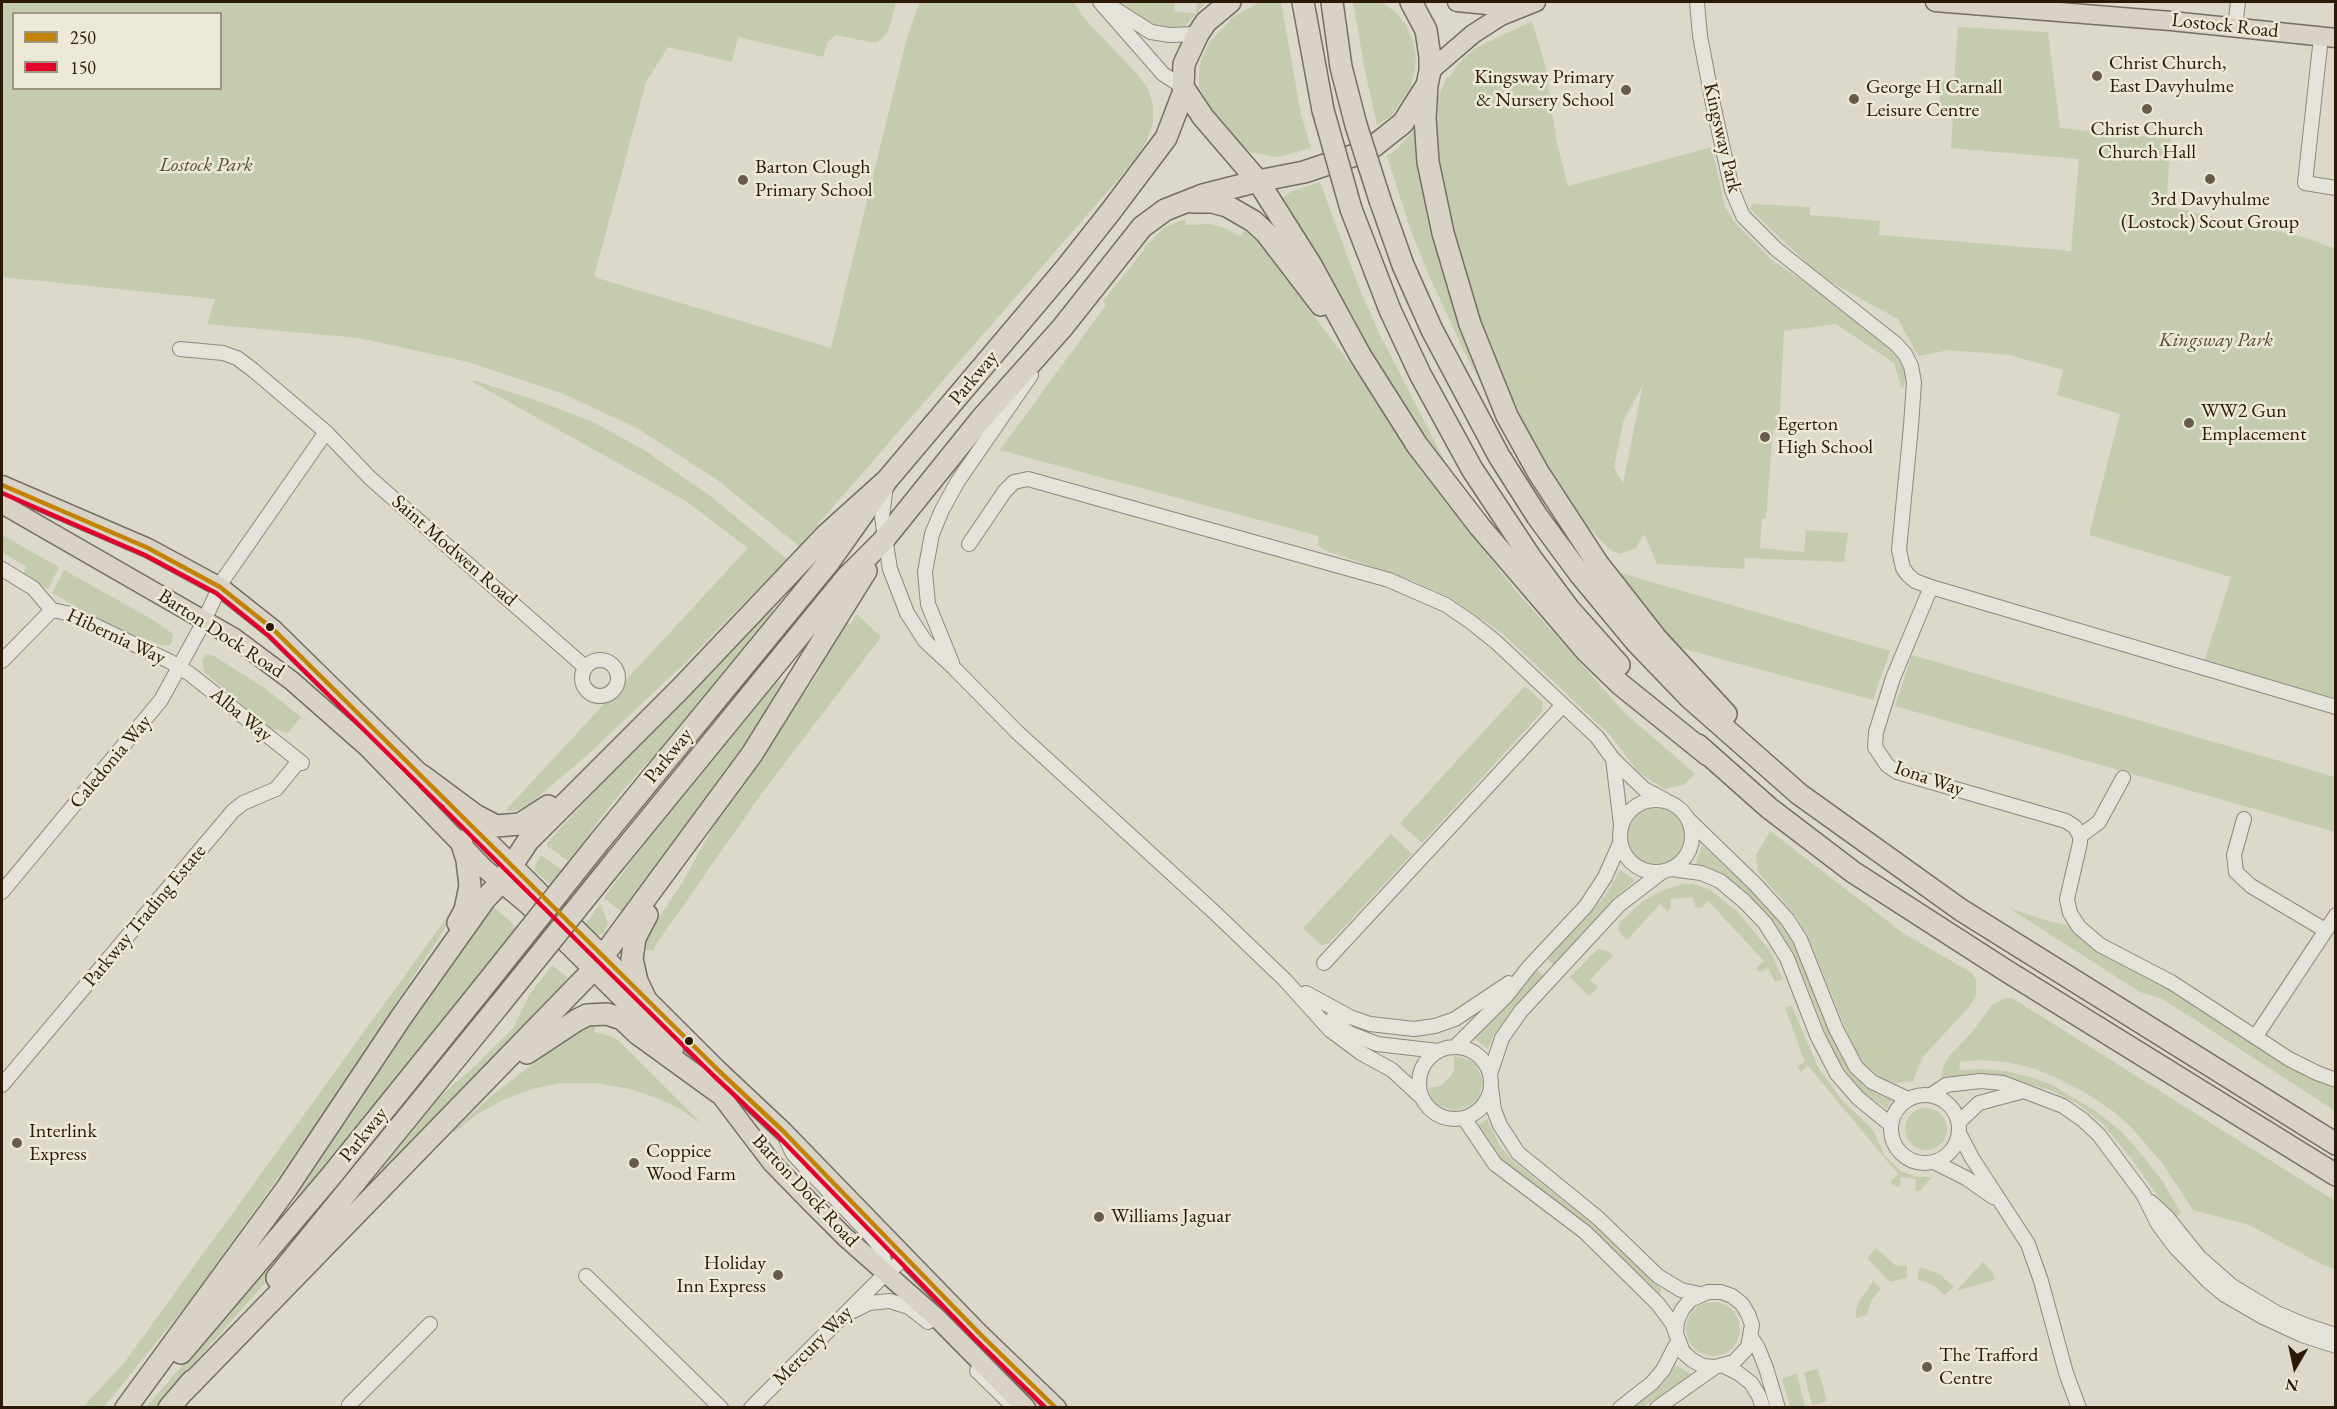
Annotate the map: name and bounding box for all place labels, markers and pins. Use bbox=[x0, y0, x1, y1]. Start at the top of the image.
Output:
place label: Christ Church, East Davyhulme bbox=[2109, 52, 2234, 99]
place label: Kingsway Primary & Nursery School bbox=[1474, 66, 1614, 113]
marker: Christ Church, East Davyhulme bbox=[2090, 69, 2104, 83]
place label: George H Carnall Leisure Centre bbox=[1866, 76, 2002, 123]
marker: Kingsway Primary & Nursery School bbox=[1619, 83, 1633, 97]
marker: George H Carnall Leisure Centre bbox=[1847, 92, 1861, 106]
marker: Christ Church Church Hall bbox=[2140, 102, 2154, 116]
place label: Christ Church Church Hall bbox=[2091, 118, 2203, 165]
place label: Barton Clough Primary School bbox=[755, 156, 873, 203]
marker: 3rd Davyhulme (Lostock) Scout Group bbox=[2203, 172, 2217, 186]
marker: Barton Clough Primary School bbox=[736, 173, 750, 187]
place label: 3rd Davyhulme (Lostock) Scout Group bbox=[2121, 188, 2299, 235]
place label: WW2 Gun Emplacement bbox=[2201, 400, 2306, 447]
place label: Egerton High School bbox=[1777, 413, 1873, 460]
marker: WW2 Gun Emplacement bbox=[2182, 416, 2196, 430]
marker: Egerton High School bbox=[1758, 430, 1772, 444]
unlabelled marker bbox=[264, 621, 276, 633]
unlabelled marker bbox=[683, 1035, 695, 1047]
place label: Interlink Express bbox=[29, 1120, 97, 1167]
marker: Interlink Express bbox=[10, 1136, 24, 1150]
place label: Coppice Wood Farm bbox=[646, 1140, 736, 1187]
marker: Coppice Wood Farm bbox=[627, 1156, 641, 1170]
place label: Williams Jaguar bbox=[1111, 1205, 1231, 1229]
marker: Williams Jaguar bbox=[1092, 1210, 1106, 1224]
place label: Holiday Inn Express bbox=[676, 1252, 766, 1299]
marker: Holiday Inn Express bbox=[771, 1268, 785, 1282]
place label: The Trafford Centre bbox=[1939, 1344, 2038, 1391]
marker: The Trafford Centre bbox=[1920, 1360, 1934, 1374]

